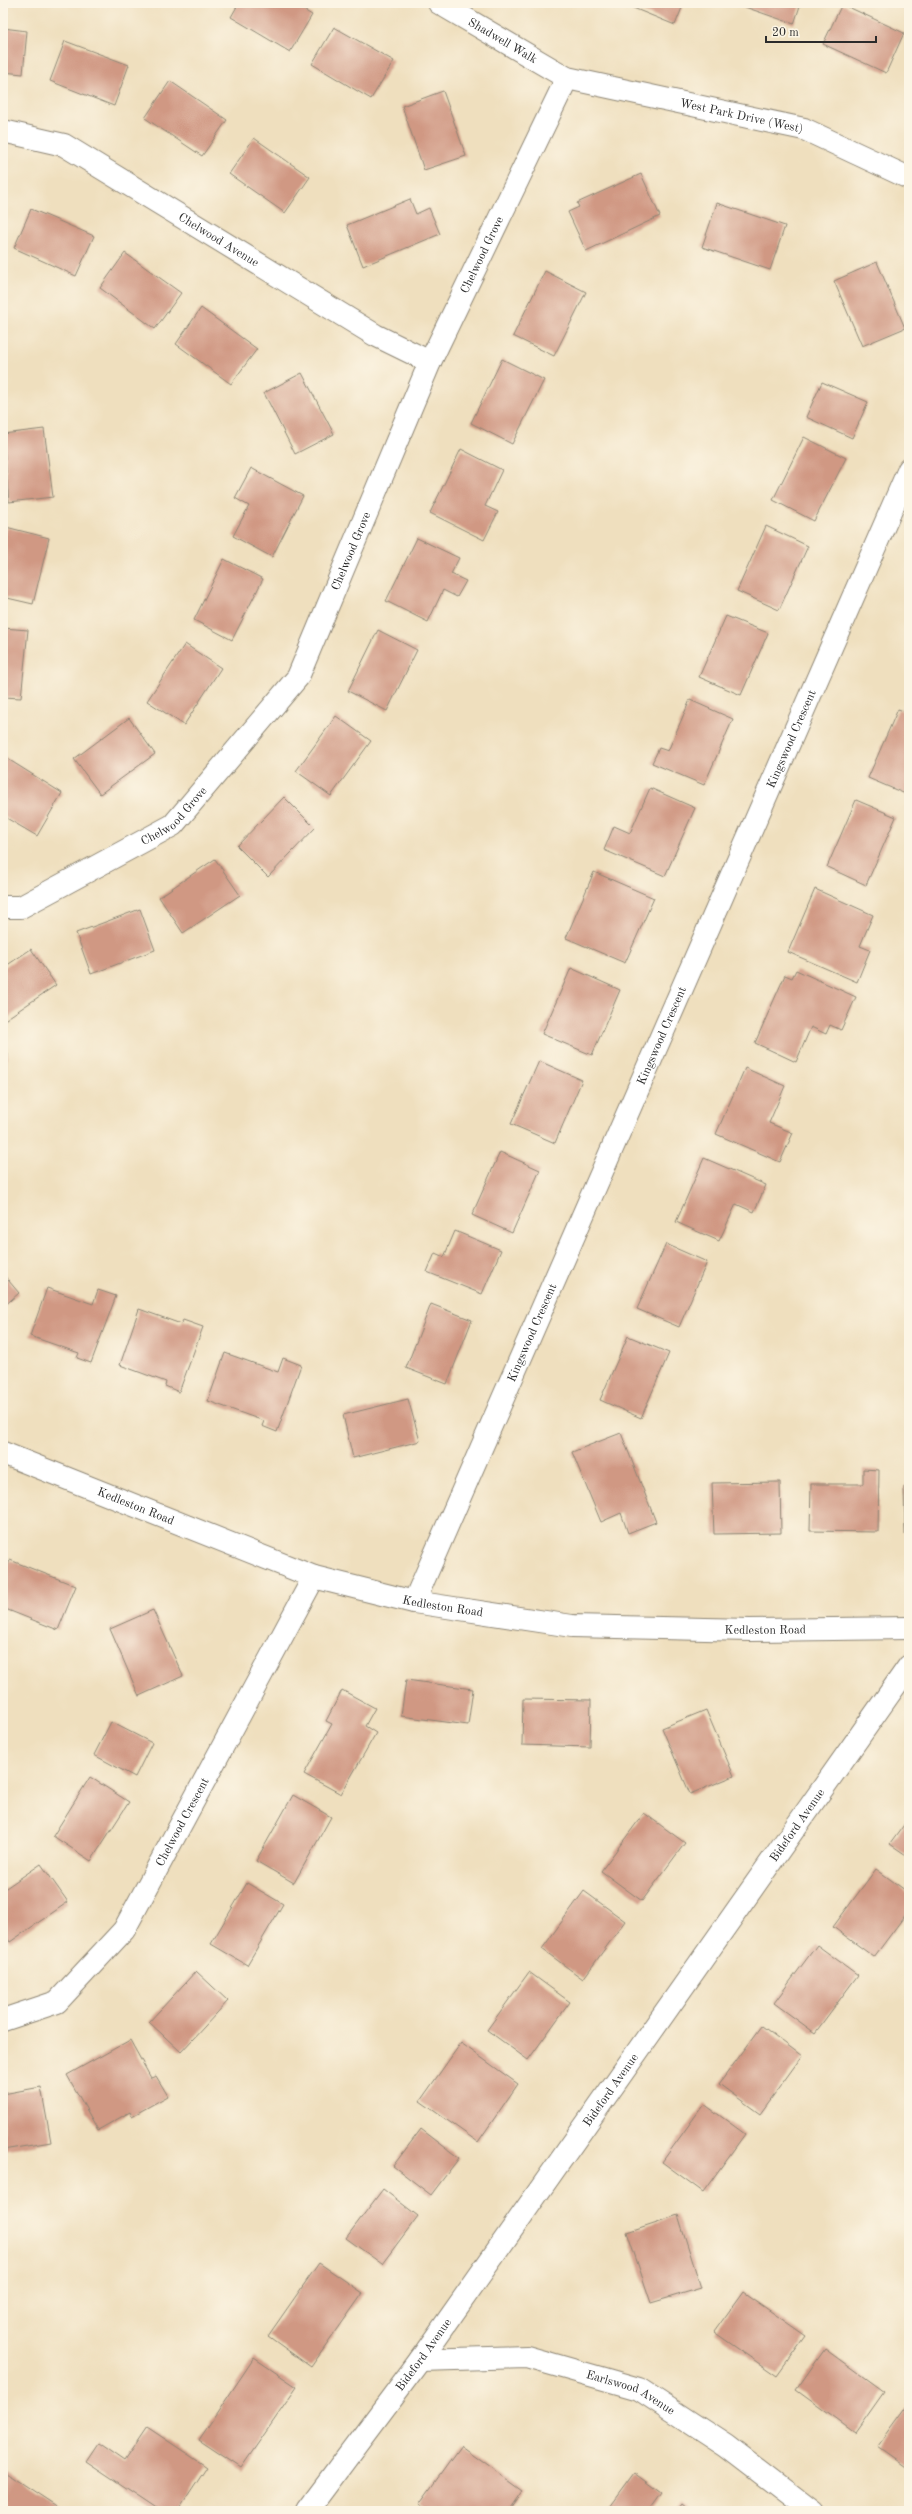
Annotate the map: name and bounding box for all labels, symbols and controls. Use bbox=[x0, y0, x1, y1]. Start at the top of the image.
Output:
street label: Shadwell Walk bbox=[466, 16, 539, 66]
scale bar bbox=[766, 18, 876, 44]
text: 20 m bbox=[772, 27, 799, 39]
street label: West Park Drive (West) bbox=[679, 97, 804, 136]
street label: Chelwood Avenue bbox=[176, 211, 261, 270]
street label: Chelwood Grove bbox=[459, 214, 506, 296]
street label: Chelwood Grove bbox=[330, 510, 374, 592]
street label: Kingswood Crescent bbox=[765, 688, 819, 790]
street label: Chelwood Grove bbox=[139, 785, 210, 848]
street label: Kingswood Crescent bbox=[636, 985, 689, 1087]
street label: Kingswood Crescent bbox=[506, 1282, 559, 1384]
street label: Kedleston Road bbox=[95, 1486, 176, 1528]
street label: Kedleston Road bbox=[401, 1594, 484, 1619]
street label: Kedleston Road bbox=[724, 1624, 806, 1637]
street label: Chelwood Crescent bbox=[154, 1776, 212, 1869]
street label: Bideford Avenue bbox=[768, 1787, 828, 1864]
street label: Bideford Avenue bbox=[581, 2052, 641, 2129]
street label: Bideford Avenue bbox=[394, 2316, 454, 2393]
street label: Earlswood Avenue bbox=[585, 2369, 677, 2418]

